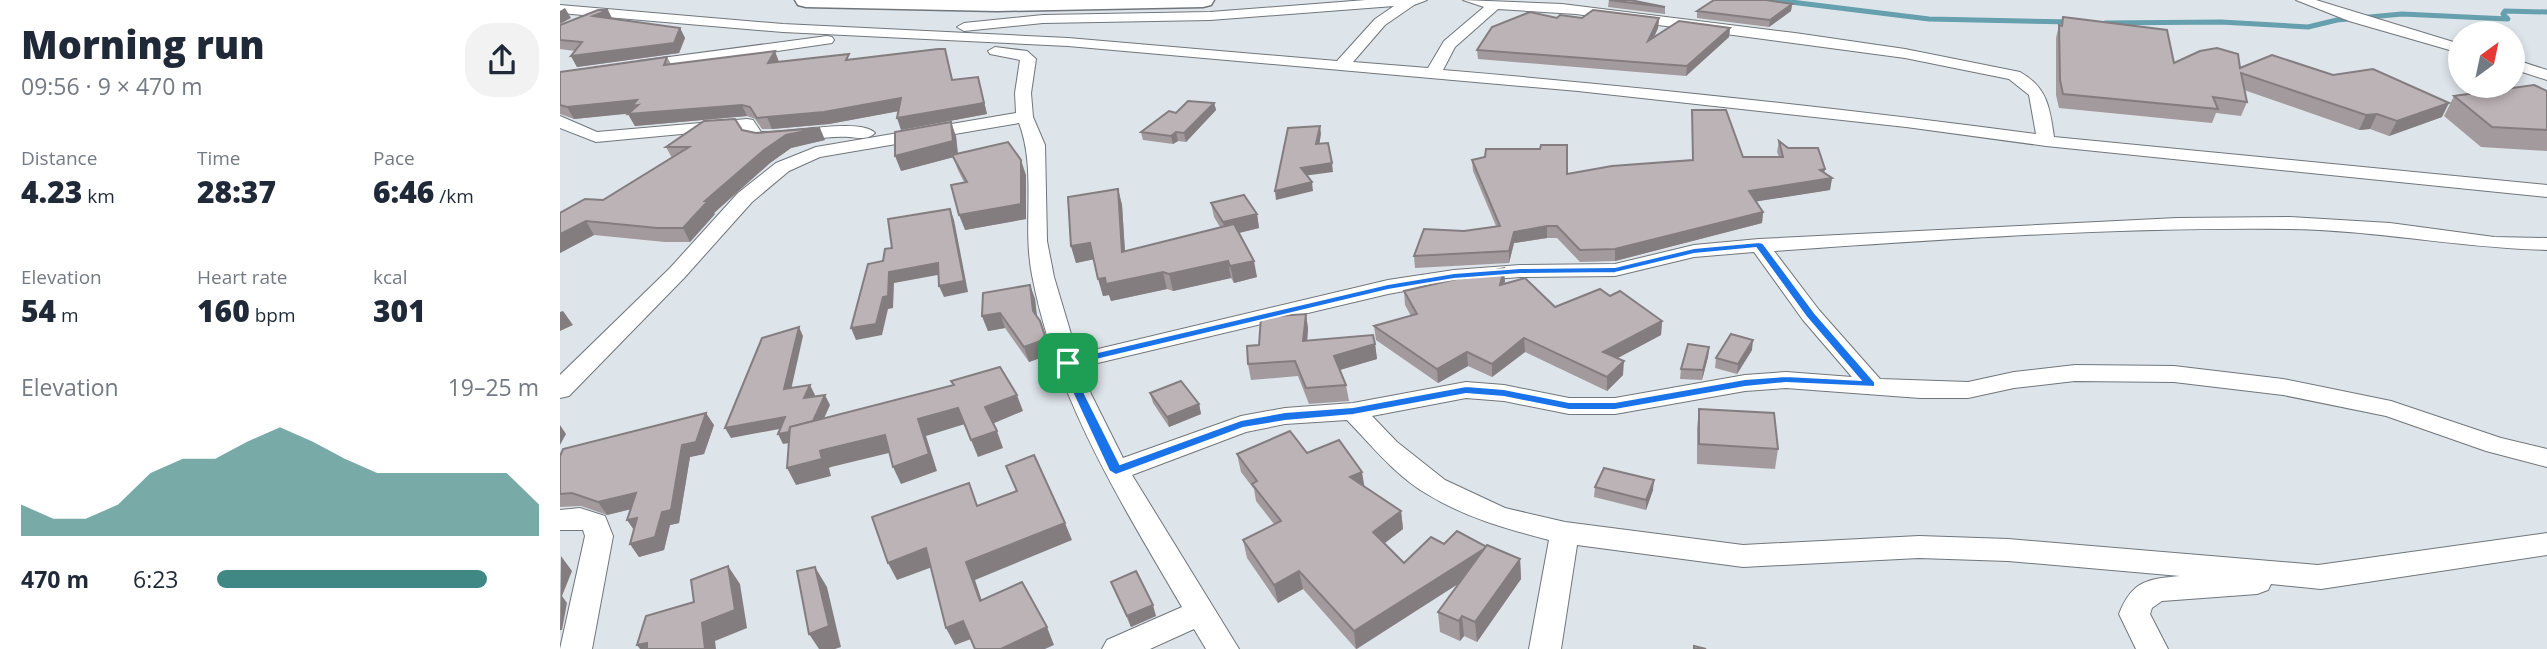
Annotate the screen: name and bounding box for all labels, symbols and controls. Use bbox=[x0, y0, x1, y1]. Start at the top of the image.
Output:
text: Morning run bbox=[21, 18, 265, 70]
north arrow bbox=[2448, 21, 2525, 98]
map controls bbox=[2448, 21, 2525, 98]
button: share bbox=[465, 23, 539, 97]
text: 09:56 · 9 × 470 m bbox=[21, 70, 203, 102]
text: Distance bbox=[21, 145, 97, 171]
text: Time bbox=[197, 145, 241, 171]
text: Pace bbox=[373, 145, 415, 171]
text: 4.23 bbox=[21, 171, 82, 212]
text: 28:37 bbox=[197, 171, 276, 212]
text: 6:46 bbox=[373, 171, 434, 212]
text: km bbox=[82, 183, 115, 209]
text: /km bbox=[434, 183, 474, 209]
text: Elevation bbox=[21, 264, 102, 290]
text: Heart rate bbox=[197, 264, 287, 290]
text: kcal bbox=[373, 264, 407, 290]
text: 54 bbox=[21, 290, 56, 331]
text: 160 bbox=[197, 290, 250, 331]
text: 301 bbox=[373, 290, 426, 331]
text: m bbox=[56, 302, 79, 328]
text: bpm bbox=[250, 302, 296, 328]
pin bbox=[1038, 333, 1098, 393]
icon: arrive bbox=[1049, 344, 1087, 382]
text: Elevation bbox=[21, 371, 119, 403]
text: 19–25 m bbox=[448, 371, 539, 403]
text: 470 m bbox=[21, 563, 89, 595]
text: 6:23 bbox=[133, 563, 179, 595]

